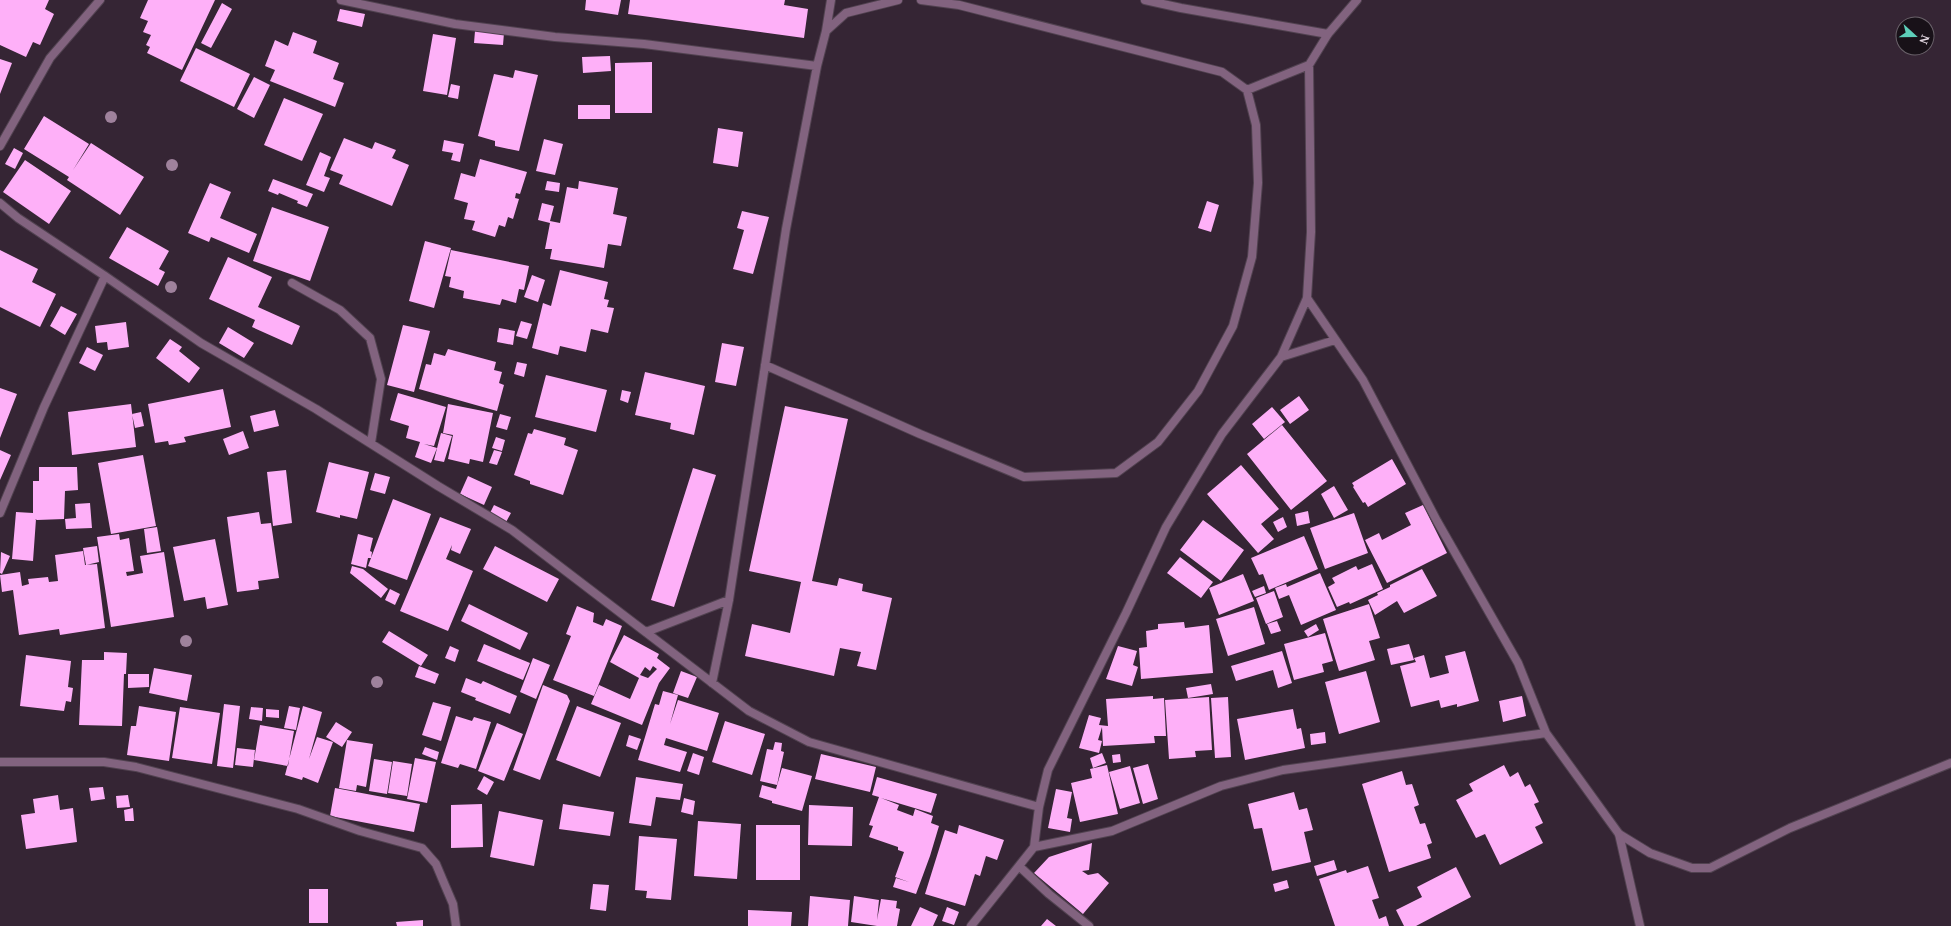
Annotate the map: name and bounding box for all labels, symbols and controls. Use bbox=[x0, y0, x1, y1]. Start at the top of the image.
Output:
north arrow bbox=[1895, 16, 1935, 56]
text: N bbox=[1916, 33, 1933, 47]

